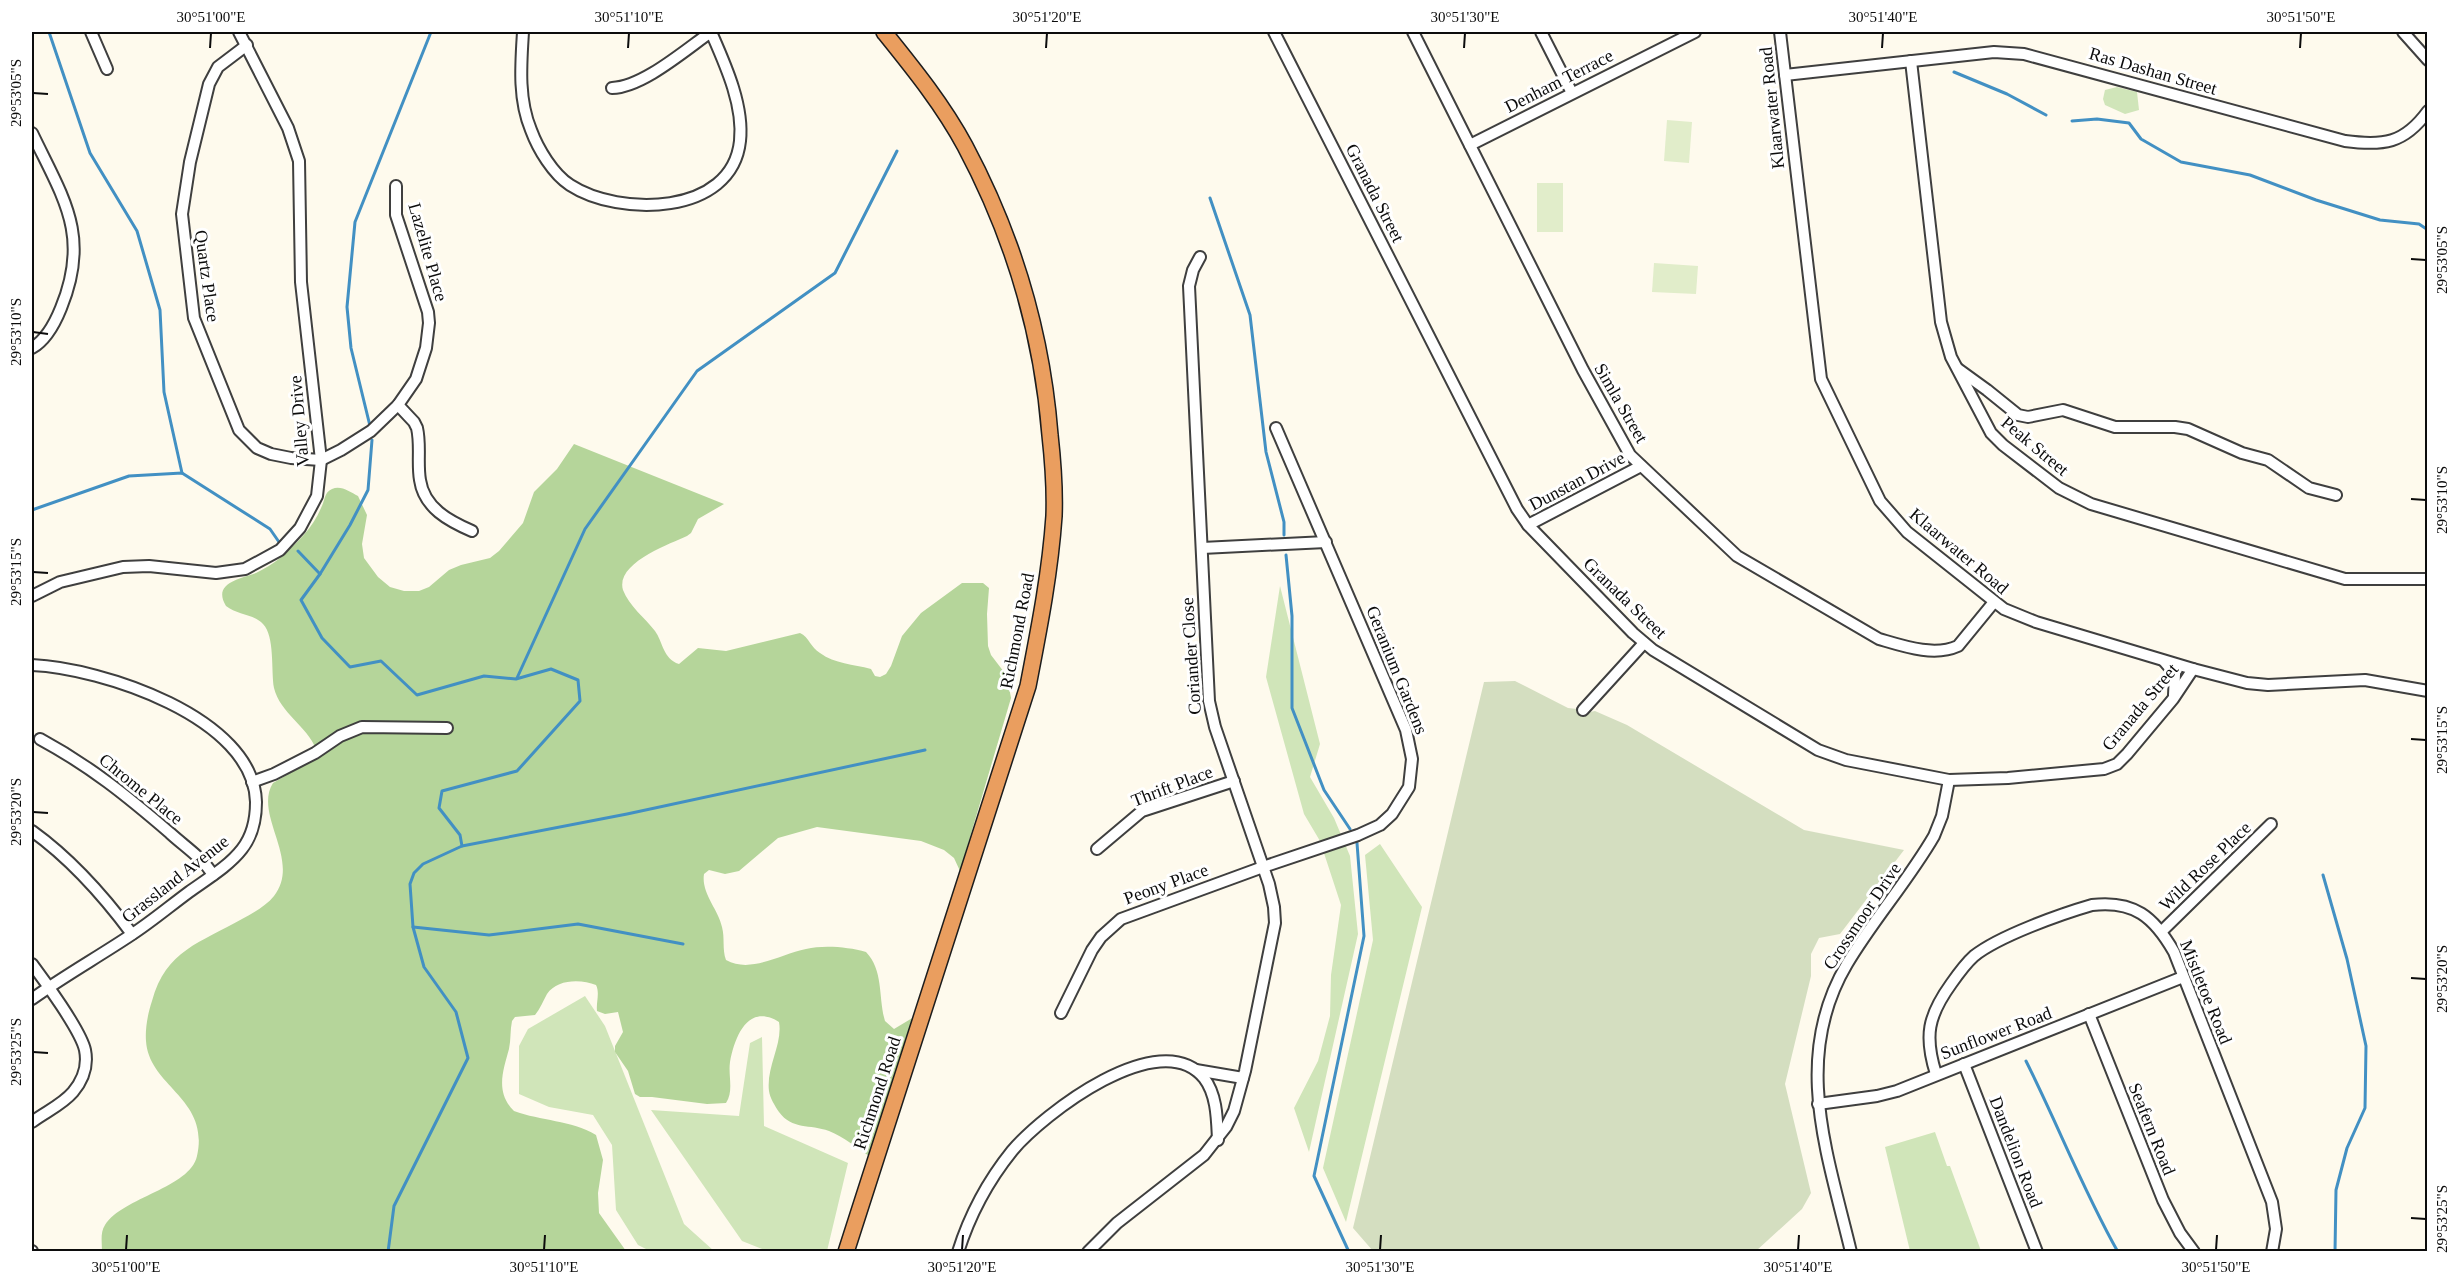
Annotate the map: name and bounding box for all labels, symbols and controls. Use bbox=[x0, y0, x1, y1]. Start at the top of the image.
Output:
text: 30°51'00"E bbox=[177, 9, 246, 25]
text: 30°51'10"E bbox=[595, 9, 664, 25]
text: 30°51'20"E bbox=[1013, 9, 1082, 25]
text: 30°51'30"E bbox=[1431, 9, 1500, 25]
text: 30°51'40"E bbox=[1849, 9, 1918, 25]
text: 30°51'50"E bbox=[2267, 9, 2336, 25]
street label: Ras Dashan Street bbox=[2087, 43, 2219, 99]
street label: Denham Terrace bbox=[1502, 45, 1616, 117]
street label: Klaarwater Road bbox=[1756, 46, 1788, 170]
text: 29°53'05"S bbox=[8, 59, 24, 127]
street label: Granada Street bbox=[1342, 141, 1408, 245]
street label: Lazelite Place bbox=[404, 200, 452, 304]
text: 29°53'05"S bbox=[2434, 226, 2450, 294]
street label: Quartz Place bbox=[191, 229, 223, 323]
text: 29°53'10"S bbox=[8, 298, 24, 366]
street label: Simla Street bbox=[1590, 360, 1652, 446]
street label: Valley Drive bbox=[285, 375, 313, 467]
street label: Peak Street bbox=[1997, 412, 2073, 480]
street label: Dunstan Drive bbox=[1526, 447, 1628, 515]
text: 29°53'10"S bbox=[2434, 466, 2450, 534]
street label: Klaarwater Road bbox=[1906, 504, 2012, 598]
text: 29°53'15"S bbox=[8, 538, 24, 606]
street label: Granada Street bbox=[1579, 553, 1671, 643]
street label: Richmond Road bbox=[996, 571, 1038, 691]
street label: Coriander Close bbox=[1177, 597, 1205, 715]
street label: Geranium Gardens bbox=[1362, 603, 1432, 737]
street label: Granada Street bbox=[2098, 659, 2182, 755]
text: 29°53'15"S bbox=[2434, 706, 2450, 774]
street label: Chrome Place bbox=[95, 749, 187, 829]
street label: Thrift Place bbox=[1129, 761, 1215, 811]
text: 29°53'20"S bbox=[8, 778, 24, 846]
street label: Wild Rose Place bbox=[2155, 817, 2255, 915]
street label: Grassland Avenue bbox=[118, 831, 232, 927]
street label: Peony Place bbox=[1121, 859, 1211, 909]
street label: Crossmoor Drive bbox=[1819, 859, 1905, 973]
street label: Mistletoe Road bbox=[2176, 937, 2236, 1047]
text: 29°53'20"S bbox=[2434, 945, 2450, 1013]
street label: Sunflower Road bbox=[1938, 1003, 2054, 1063]
text: 29°53'25"S bbox=[8, 1018, 24, 1086]
street label: Richmond Road bbox=[849, 1034, 905, 1152]
street label: Seafern Road bbox=[2124, 1080, 2180, 1178]
street label: Dandelion Road bbox=[1986, 1094, 2046, 1210]
text: 29°53'25"S bbox=[2434, 1185, 2450, 1253]
text: 30°51'00"E bbox=[92, 1259, 161, 1275]
text: 30°51'10"E bbox=[510, 1259, 579, 1275]
text: 30°51'20"E bbox=[928, 1259, 997, 1275]
text: 30°51'30"E bbox=[1346, 1259, 1415, 1275]
text: 30°51'40"E bbox=[1764, 1259, 1833, 1275]
text: 30°51'50"E bbox=[2182, 1259, 2251, 1275]

